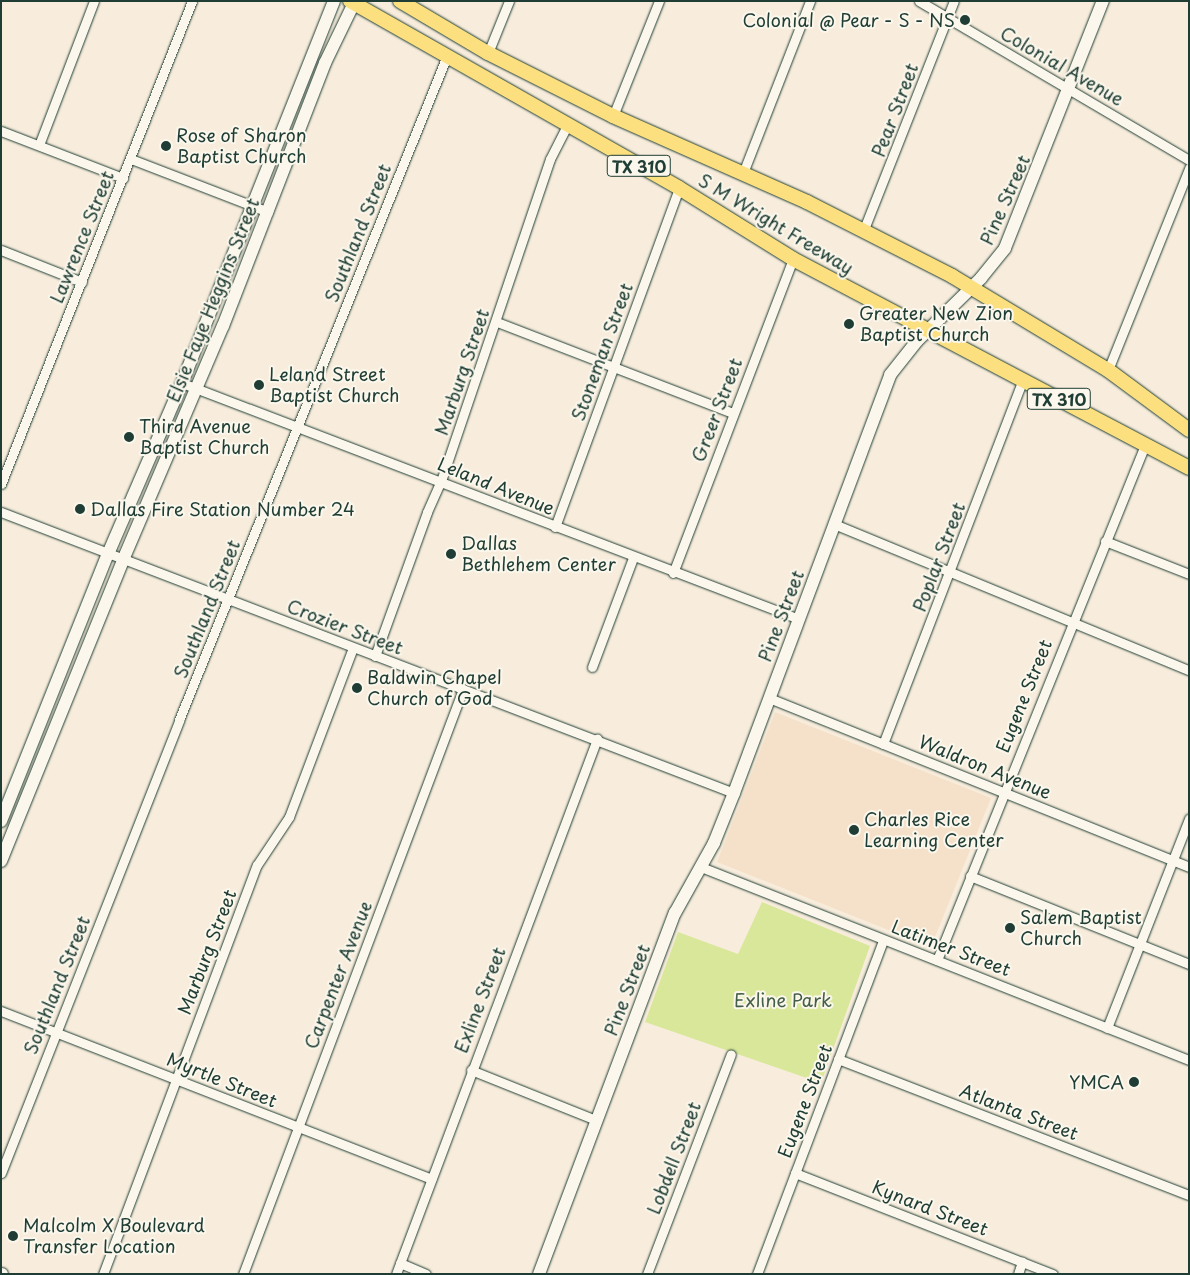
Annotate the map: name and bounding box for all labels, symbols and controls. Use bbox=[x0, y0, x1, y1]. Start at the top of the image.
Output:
place label: Colonial @ Pear - S - NS bbox=[740, 9, 955, 31]
marker: Colonial @ Pear - S - NS bbox=[959, 14, 971, 26]
street label: Colonial Avenue bbox=[997, 22, 1127, 110]
street label: Pear Street bbox=[867, 60, 923, 160]
place label: Rose of Sharon Baptist Church bbox=[176, 125, 307, 168]
marker: Rose of Sharon Baptist Church bbox=[160, 140, 172, 152]
street label: Pine Street bbox=[976, 152, 1034, 248]
road number: TX 310 bbox=[605, 153, 673, 180]
street label: Southland Street bbox=[320, 161, 396, 305]
street label: Lawrence Street bbox=[45, 167, 119, 307]
street label: S M Wright Freeway bbox=[694, 169, 858, 279]
street label: Elsie Faye Heggins Street bbox=[162, 195, 264, 405]
street label: Stoneman Street bbox=[567, 279, 637, 425]
place label: Greater New Zion Baptist Church bbox=[859, 303, 1015, 346]
street label: Marburg Street bbox=[430, 305, 494, 439]
marker: Greater New Zion Baptist Church bbox=[843, 318, 855, 330]
street label: Greer Street bbox=[687, 354, 747, 466]
place label: Leland Street Baptist Church bbox=[269, 364, 400, 406]
marker: Leland Street Baptist Church bbox=[253, 379, 265, 391]
road number: TX 310 bbox=[1025, 386, 1093, 412]
place label: Third Avenue Baptist Church bbox=[139, 416, 270, 458]
marker: Third Avenue Baptist Church bbox=[123, 431, 135, 443]
street label: Leland Avenue bbox=[434, 453, 558, 519]
place label: Dallas Fire Station Number 24 bbox=[90, 498, 357, 520]
street label: Poplar Street bbox=[908, 499, 970, 615]
marker: Dallas Fire Station Number 24 bbox=[74, 503, 86, 515]
place label: Dallas Bethlehem Center bbox=[461, 533, 617, 576]
street label: Southland Street bbox=[169, 537, 245, 681]
marker: Dallas Bethlehem Center bbox=[445, 548, 457, 560]
street label: Pine Street bbox=[754, 567, 808, 665]
street label: Crozier Street bbox=[284, 595, 406, 659]
street label: Eugene Street bbox=[991, 636, 1057, 756]
place label: Baldwin Chapel Church of God bbox=[367, 667, 501, 710]
marker: Baldwin Chapel Church of God bbox=[351, 682, 363, 694]
street label: Waldron Avenue bbox=[916, 731, 1054, 803]
place label: Charles Rice Learning Center bbox=[864, 809, 1004, 852]
marker: Charles Rice Learning Center bbox=[848, 824, 860, 836]
street label: Marburg Street bbox=[173, 886, 241, 1018]
street label: Carpenter Avenue bbox=[300, 898, 376, 1052]
place label: Salem Baptist Church bbox=[1020, 907, 1144, 950]
street label: Southland Street bbox=[19, 913, 95, 1057]
street label: Latimer Street bbox=[888, 915, 1014, 981]
marker: Salem Baptist Church bbox=[1004, 922, 1016, 934]
street label: Pine Street bbox=[600, 941, 654, 1039]
street label: Exline Street bbox=[450, 944, 510, 1056]
park label: Exline Park bbox=[734, 989, 832, 1011]
street label: Eugene Street bbox=[773, 1041, 837, 1161]
street label: Myrtle Street bbox=[164, 1048, 280, 1112]
place label: YMCA bbox=[1069, 1071, 1124, 1093]
marker: YMCA bbox=[1128, 1076, 1140, 1088]
street label: Atlanta Street bbox=[956, 1079, 1082, 1145]
street label: Lobdell Street bbox=[642, 1098, 706, 1218]
street label: Kynard Street bbox=[868, 1176, 992, 1240]
place label: Malcolm X Boulevard Transfer Location bbox=[23, 1215, 206, 1258]
marker: Malcolm X Boulevard Transfer Location bbox=[7, 1230, 19, 1242]

